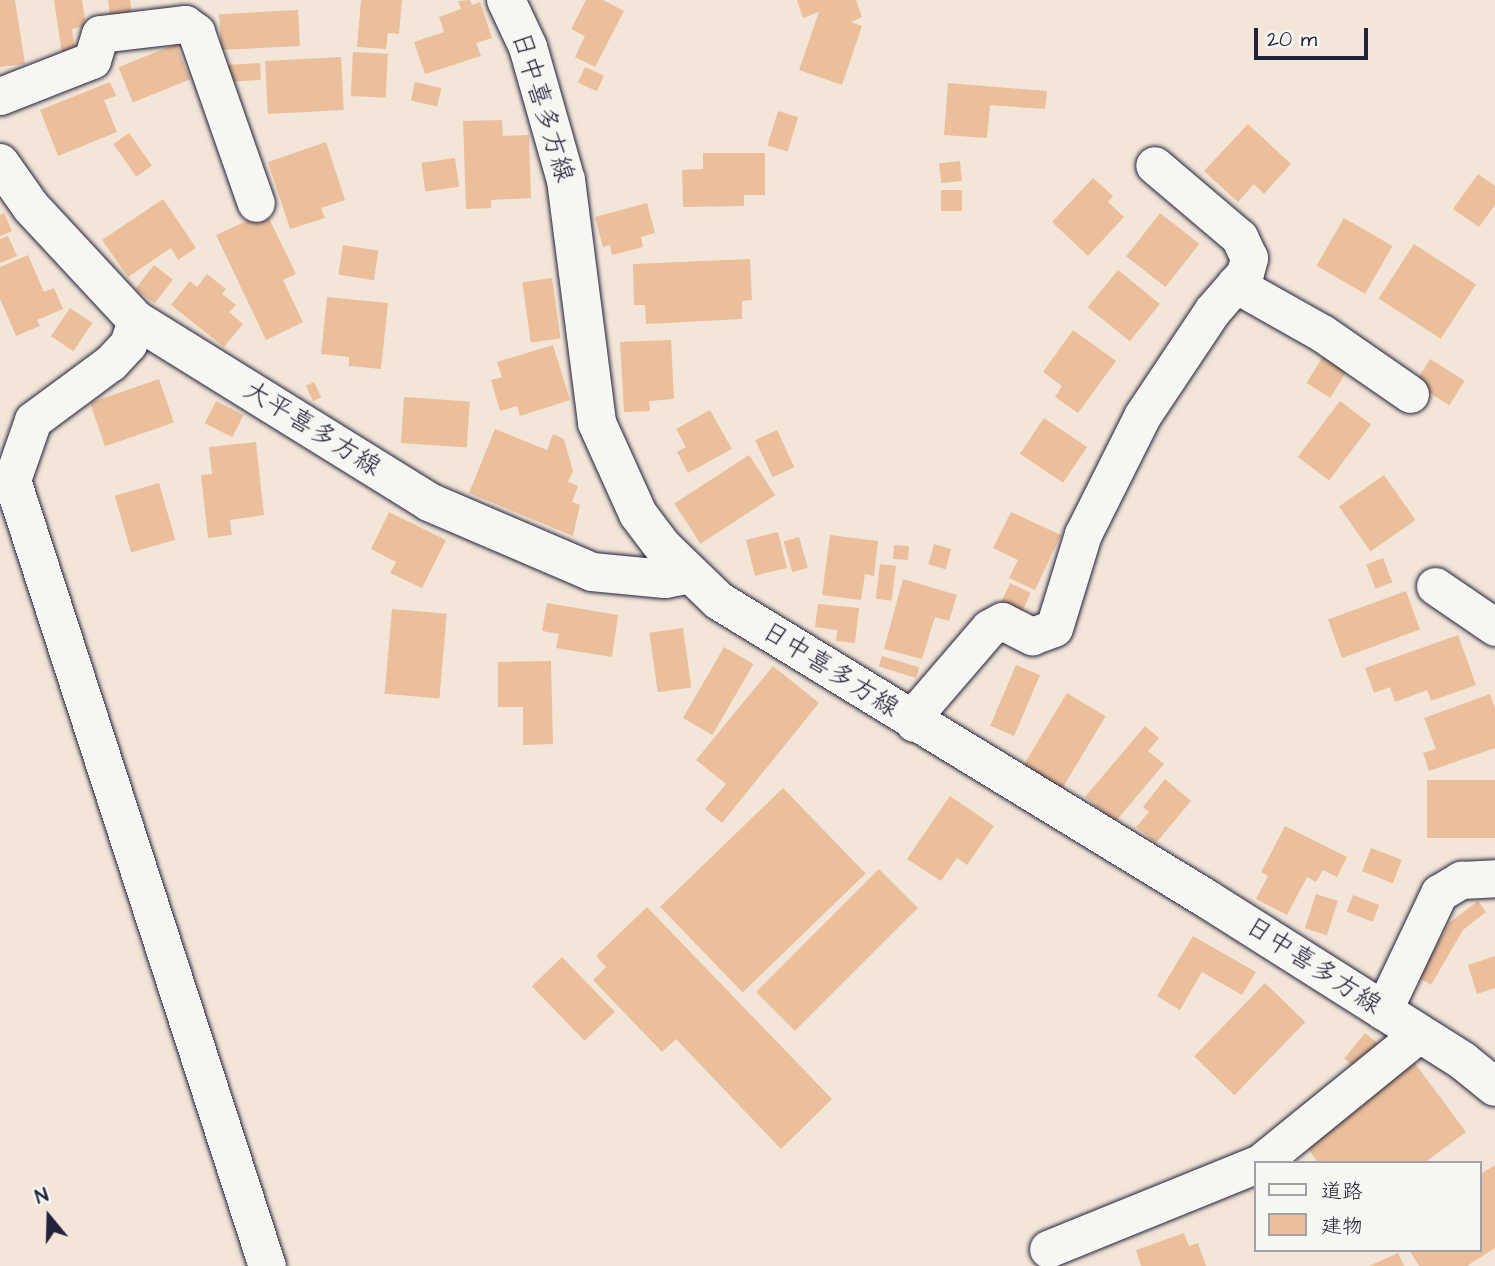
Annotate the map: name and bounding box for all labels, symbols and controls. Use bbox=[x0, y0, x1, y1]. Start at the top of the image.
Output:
scale bar bbox=[1257, 14, 1371, 58]
text: 20 m bbox=[1267, 25, 1317, 54]
street label: 日中喜多方線 bbox=[504, 28, 580, 186]
street label: 大平喜多方線 bbox=[238, 374, 386, 484]
street label: 日中喜多方線 bbox=[756, 615, 904, 725]
street label: 日中喜多方線 bbox=[1239, 910, 1387, 1022]
legend bbox=[1254, 1161, 1481, 1252]
text: 道路 bbox=[1321, 1177, 1363, 1206]
north arrow bbox=[14, 1182, 84, 1252]
text: N bbox=[32, 1182, 52, 1211]
text: 建物 bbox=[1321, 1212, 1363, 1241]

